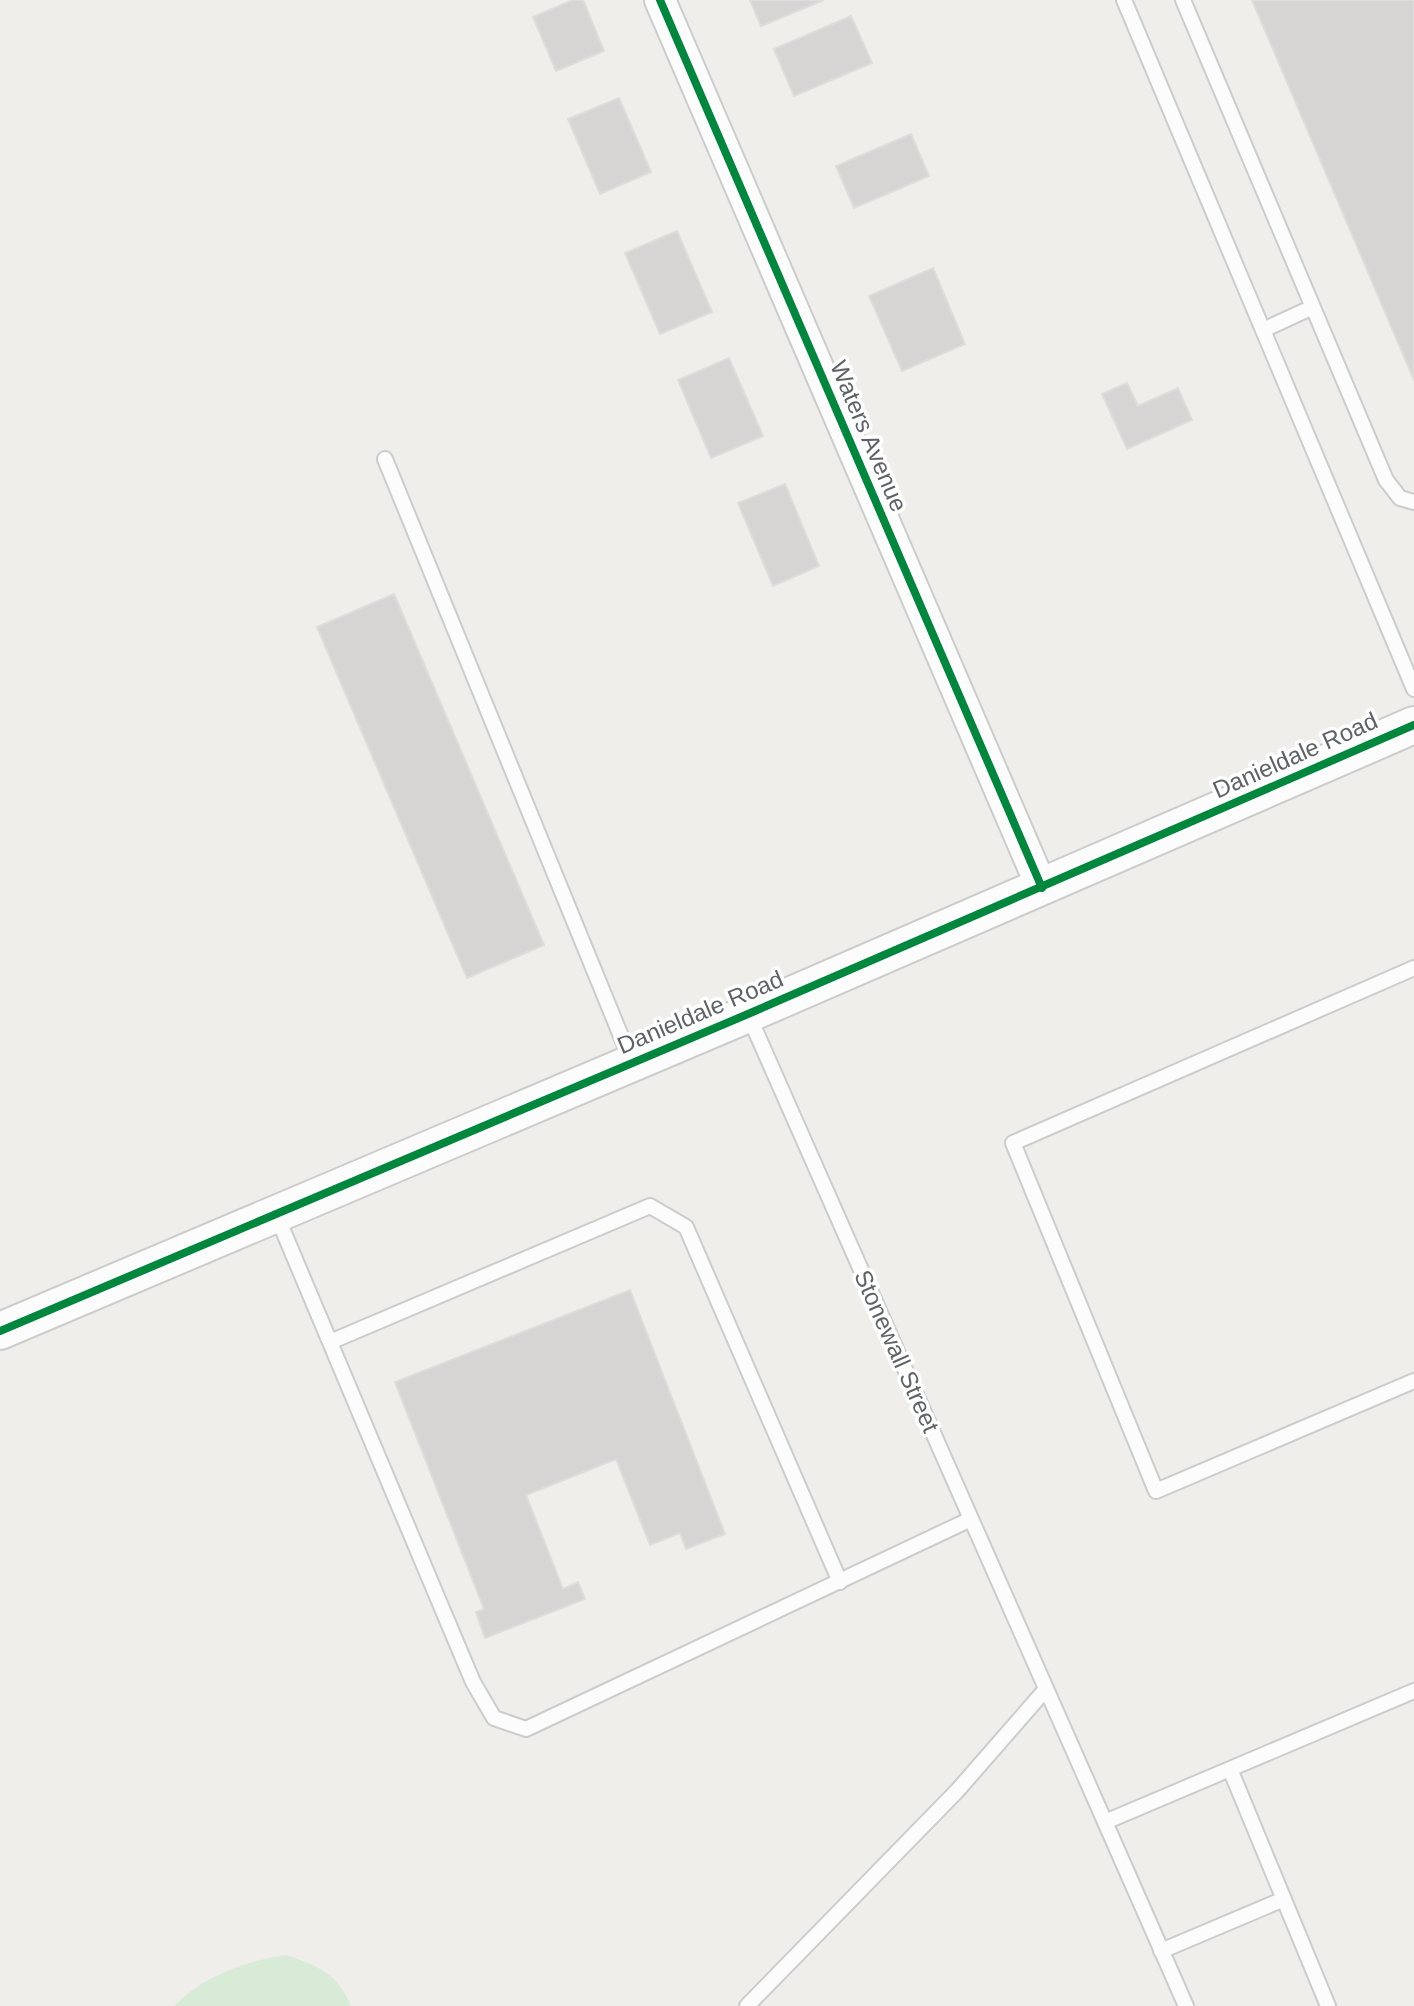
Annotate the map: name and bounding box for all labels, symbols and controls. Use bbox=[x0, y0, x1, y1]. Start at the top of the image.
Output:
street label: Waters Avenue bbox=[825, 356, 913, 516]
street label: Danieldale Road bbox=[1208, 707, 1382, 803]
street label: Danieldale Road bbox=[613, 965, 787, 1059]
street label: Stonewall Street bbox=[849, 1266, 945, 1437]

